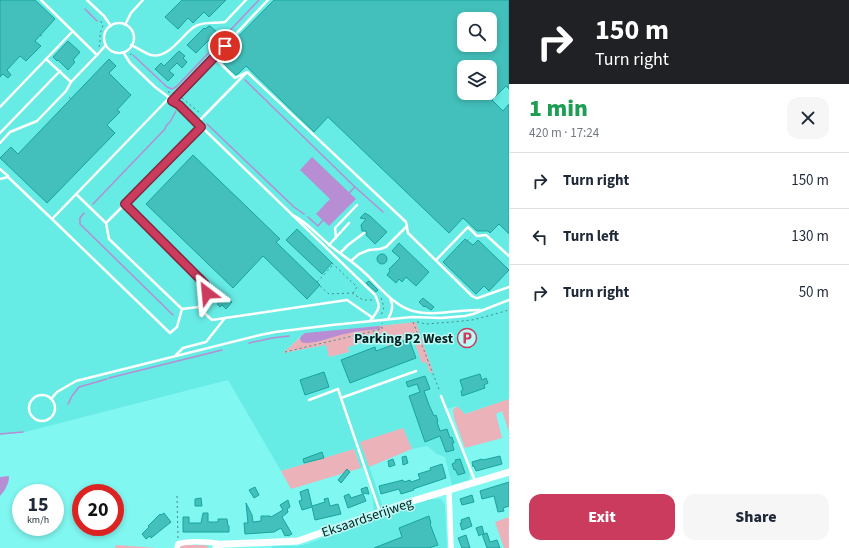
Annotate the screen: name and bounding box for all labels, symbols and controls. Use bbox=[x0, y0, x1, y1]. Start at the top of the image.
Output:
text: 150 m bbox=[595, 10, 669, 50]
map controls bbox=[457, 12, 497, 100]
button: search bbox=[457, 12, 497, 52]
icon: right bbox=[529, 16, 581, 68]
pin bbox=[208, 29, 242, 63]
icon: arrive bbox=[214, 35, 236, 57]
text: Turn right bbox=[595, 47, 669, 72]
button: layers bbox=[457, 60, 497, 100]
text: 1 min bbox=[529, 91, 588, 126]
button: close bbox=[787, 97, 829, 139]
text: 420 m · 17:24 bbox=[529, 124, 599, 142]
icon: right bbox=[529, 170, 551, 192]
text: Turn right bbox=[563, 170, 629, 191]
text: 150 m bbox=[791, 170, 829, 191]
icon: left bbox=[529, 226, 551, 248]
text: Turn left bbox=[563, 226, 619, 247]
text: 130 m bbox=[791, 226, 829, 247]
position arrow bbox=[186, 272, 228, 314]
icon: right bbox=[529, 282, 551, 304]
text: Turn right bbox=[563, 282, 629, 303]
text: 50 m bbox=[799, 282, 829, 303]
parking icon: Parking P2 West bbox=[456, 327, 478, 349]
place label: Parking P2 West bbox=[354, 329, 454, 349]
speed limit sign: 20 bbox=[72, 484, 124, 536]
text: 15 bbox=[27, 491, 49, 519]
street label: Eksaardserijweg bbox=[319, 493, 416, 543]
button: Exit bbox=[529, 494, 675, 540]
button: Share bbox=[683, 494, 829, 540]
text: km/h bbox=[27, 513, 49, 527]

